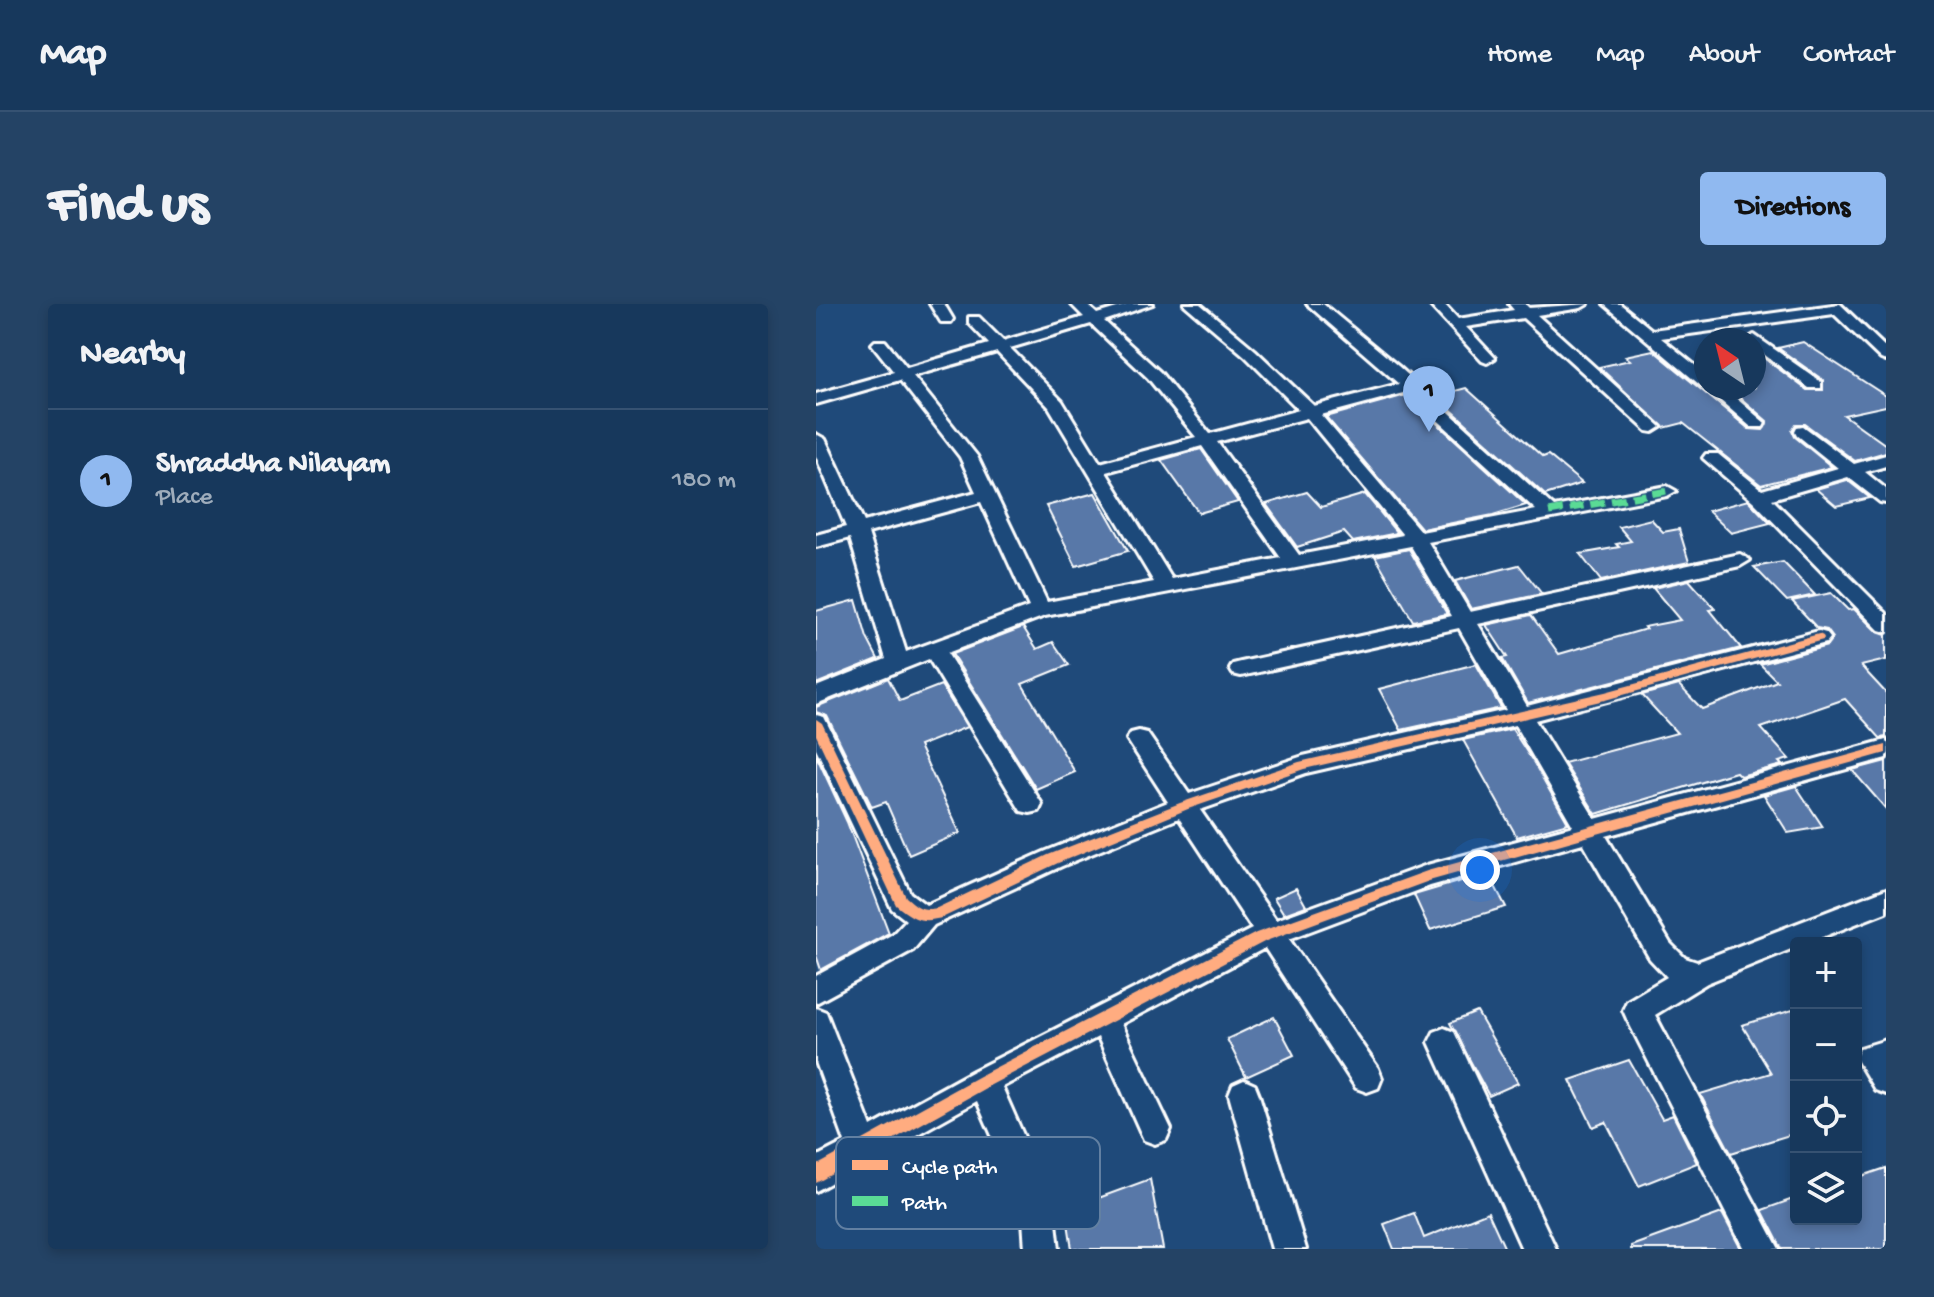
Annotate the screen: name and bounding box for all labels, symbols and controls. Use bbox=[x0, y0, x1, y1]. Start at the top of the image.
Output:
text: Map bbox=[40, 33, 106, 77]
text: Home bbox=[1487, 39, 1552, 72]
text: Map bbox=[1596, 39, 1645, 72]
text: About bbox=[1689, 39, 1759, 72]
text: Contact bbox=[1803, 39, 1894, 72]
button: Directions bbox=[1700, 172, 1886, 245]
text: Find us bbox=[48, 175, 208, 241]
north arrow bbox=[1694, 328, 1766, 400]
text: Nearby bbox=[80, 336, 185, 376]
pin: 1 bbox=[1403, 366, 1455, 432]
text: Shraddha Nilayam bbox=[156, 448, 390, 483]
text: 1 bbox=[101, 466, 111, 497]
text: 180 m bbox=[672, 466, 736, 497]
text: Place bbox=[156, 483, 213, 514]
your location bbox=[1460, 850, 1500, 890]
map controls bbox=[1790, 937, 1862, 1225]
button: + bbox=[1790, 937, 1862, 1009]
button: − bbox=[1790, 1009, 1862, 1081]
button: locate bbox=[1790, 1081, 1862, 1153]
legend bbox=[836, 1137, 1100, 1229]
button: layers bbox=[1790, 1153, 1862, 1225]
text: Cycle path bbox=[902, 1156, 998, 1182]
text: Path bbox=[901, 1192, 947, 1218]

